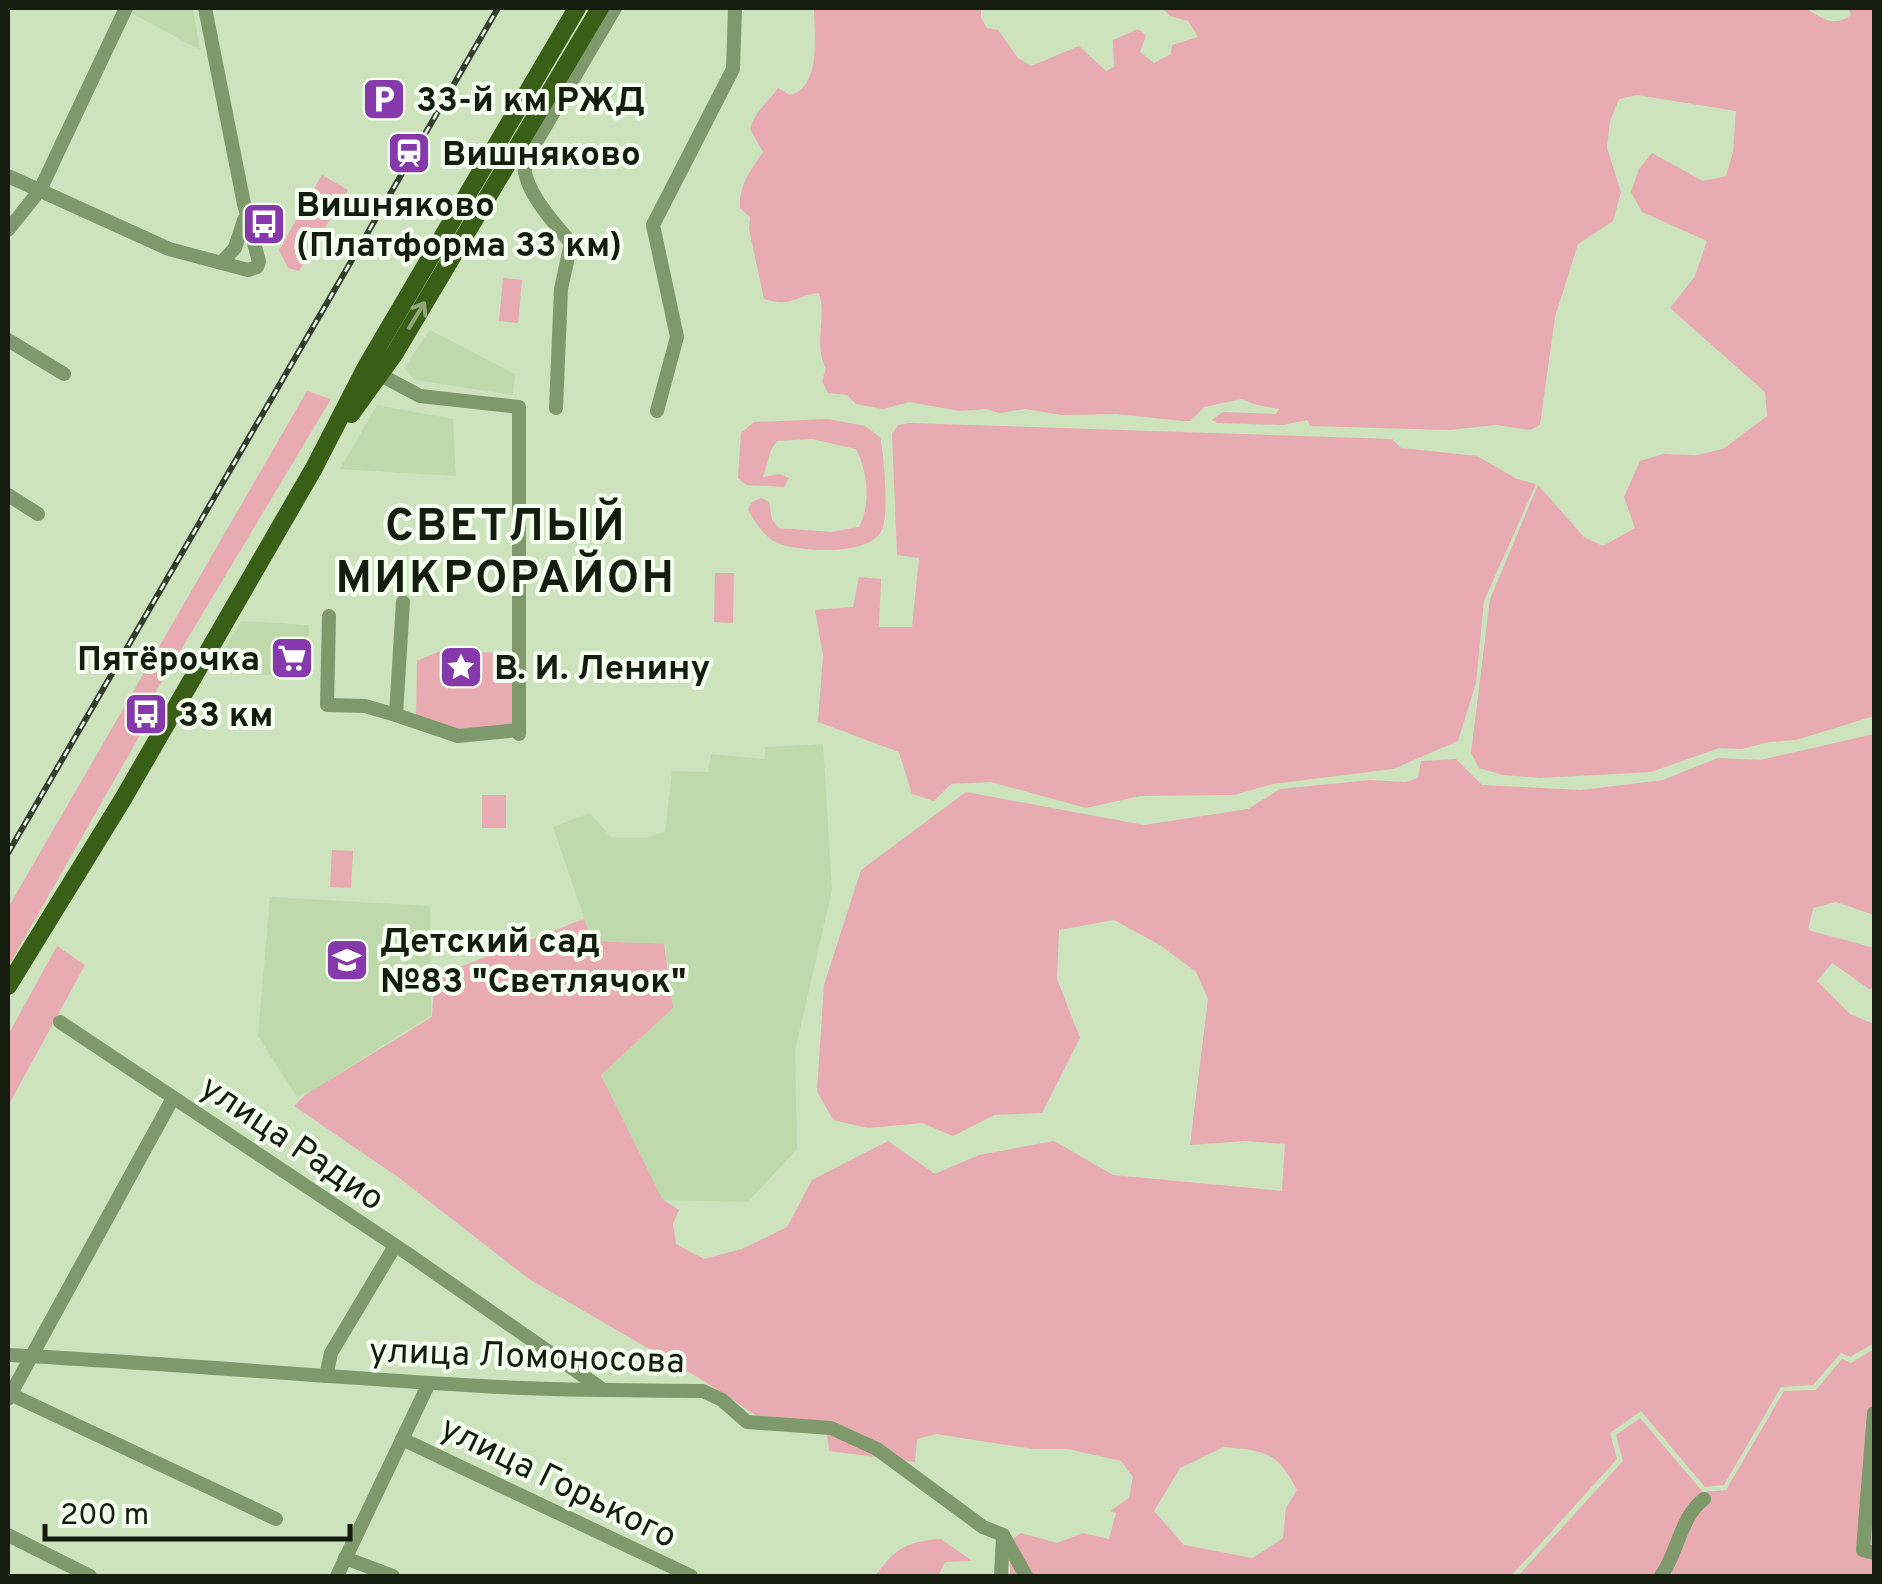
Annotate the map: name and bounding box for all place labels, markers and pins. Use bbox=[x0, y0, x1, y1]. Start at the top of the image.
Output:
parking icon: 33-й км РЖД bbox=[361, 76, 407, 122]
place label: 33-й км РЖД bbox=[416, 80, 645, 124]
station icon: Вишняково bbox=[386, 130, 432, 176]
place label: Вишняково bbox=[442, 134, 641, 178]
place label: Вишняково (Платформа 33 км) bbox=[296, 185, 622, 269]
bus stop icon: Вишняково (Платформа 33 км) bbox=[241, 201, 287, 247]
supermarket icon: Пятёрочка bbox=[269, 635, 315, 681]
place label: Пятёрочка bbox=[77, 639, 260, 683]
place icon: В. И. Ленину bbox=[438, 644, 484, 690]
place label: В. И. Ленину bbox=[494, 648, 710, 692]
bus stop icon: 33 км bbox=[123, 691, 169, 737]
place label: 33 км bbox=[178, 695, 274, 739]
place label: Детский сад №83 "Светлячок" bbox=[380, 921, 686, 1005]
school or university icon: Детский сад №83 "Светлячок" bbox=[324, 937, 370, 983]

